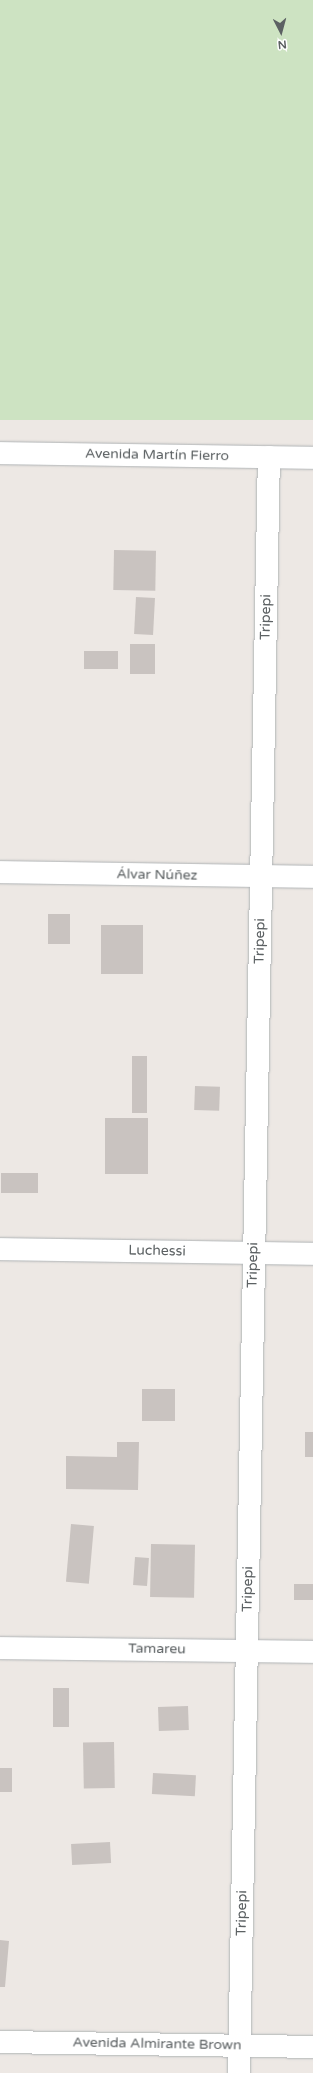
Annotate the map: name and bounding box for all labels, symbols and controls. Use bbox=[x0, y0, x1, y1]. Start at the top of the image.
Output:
north arrow bbox=[261, 12, 301, 52]
text: N bbox=[277, 38, 287, 51]
street label: Avenida Martín Fierro bbox=[85, 445, 229, 465]
street label: Tripepi bbox=[257, 594, 275, 640]
street label: Álvar Núñez bbox=[116, 866, 198, 884]
street label: Tripepi bbox=[251, 918, 269, 964]
street label: Luchessi bbox=[128, 1242, 186, 1260]
street label: Tripepi bbox=[244, 1242, 262, 1288]
street label: Tripepi bbox=[239, 1566, 257, 1612]
street label: Tamareu bbox=[128, 1640, 186, 1658]
street label: Tripepi bbox=[233, 1890, 251, 1936]
street label: Avenida Almirante Brown bbox=[72, 2034, 242, 2054]

